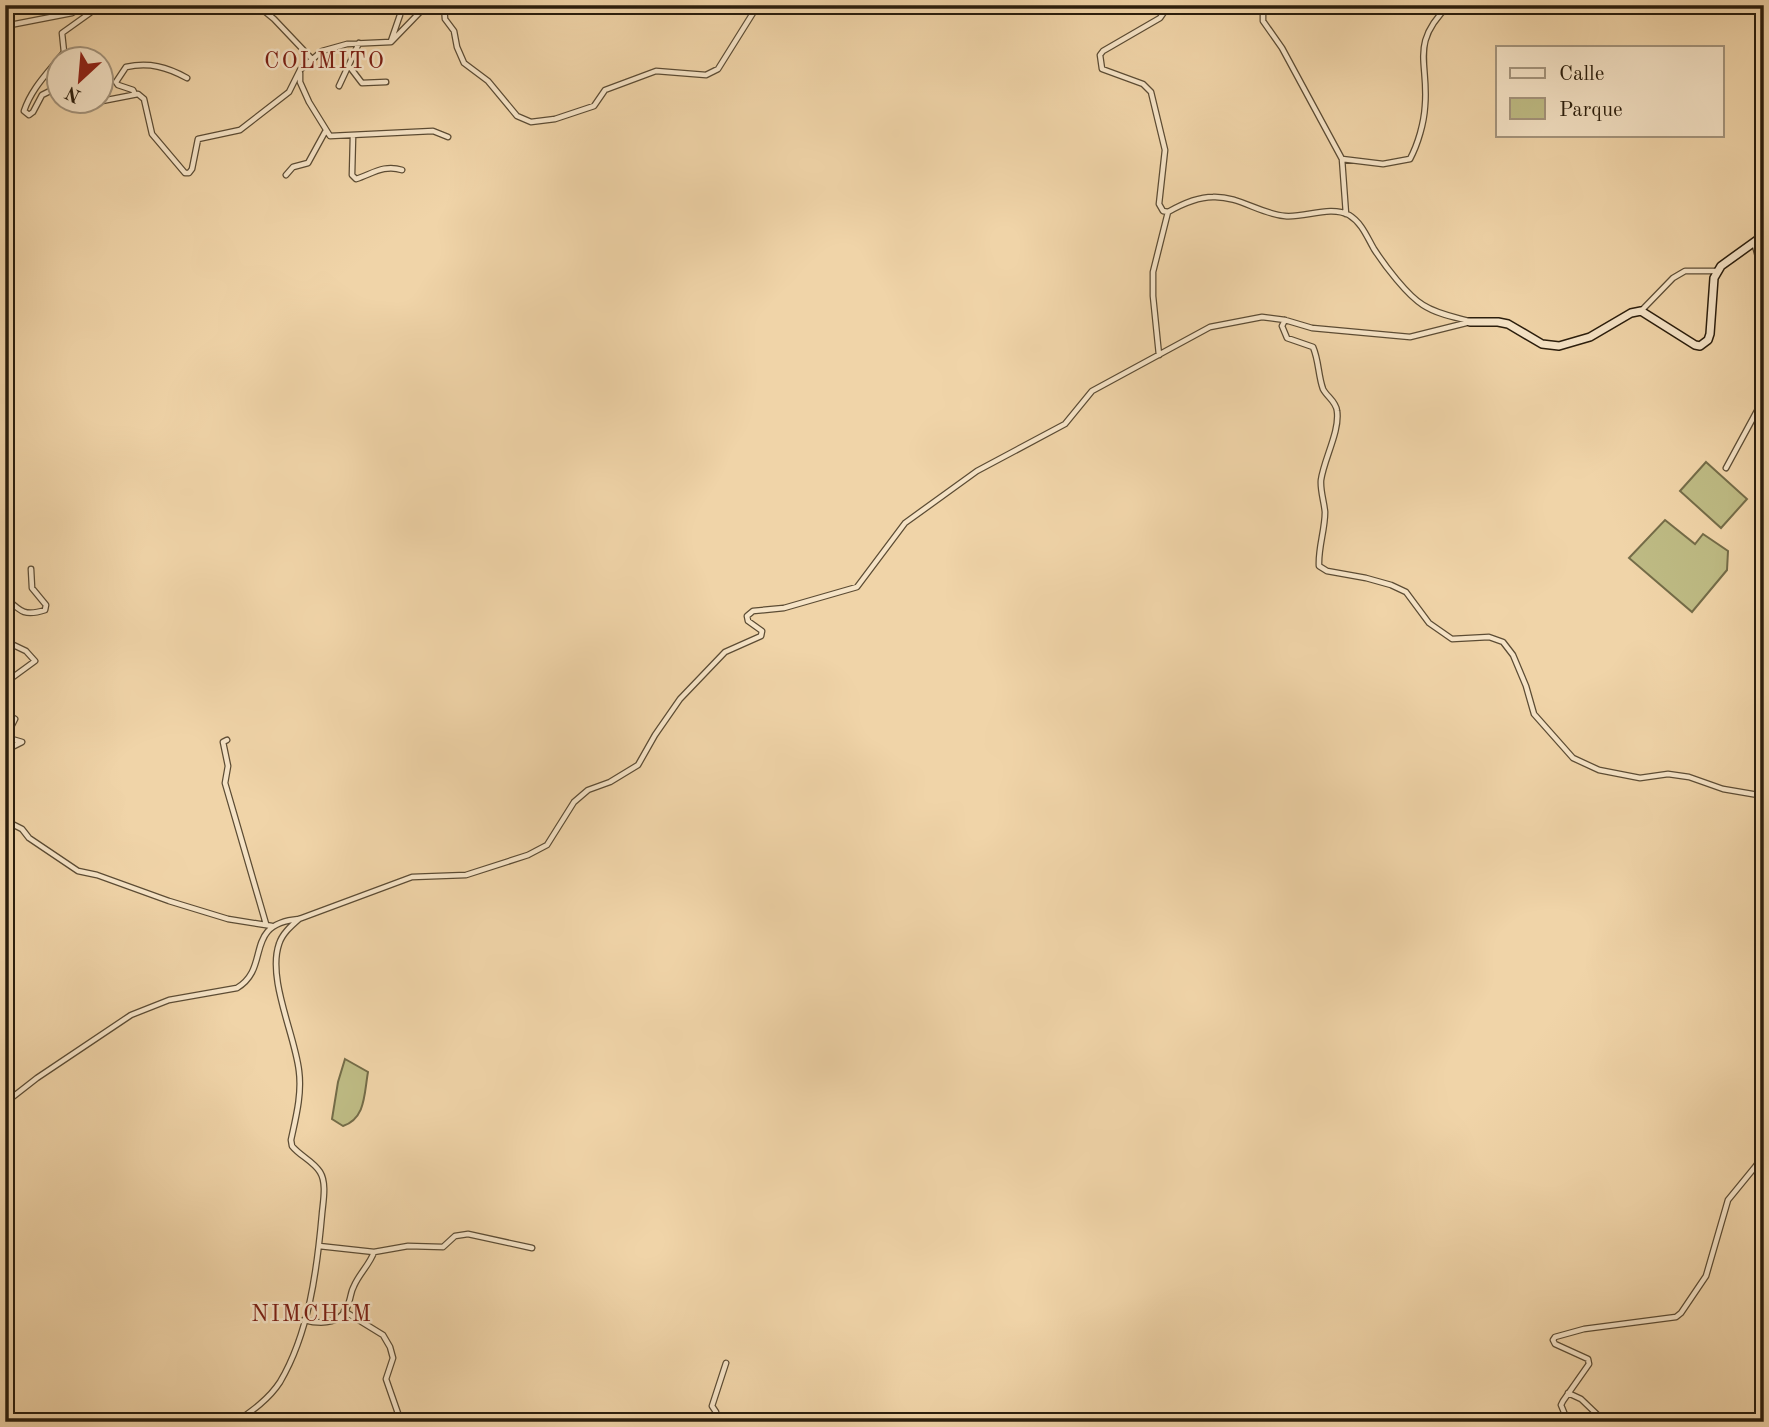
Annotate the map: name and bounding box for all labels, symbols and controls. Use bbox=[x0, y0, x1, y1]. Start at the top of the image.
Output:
north arrow bbox=[46, 46, 116, 116]
legend bbox=[1496, 46, 1724, 136]
district label: COLMITO bbox=[264, 50, 386, 73]
text: Calle bbox=[1559, 64, 1604, 85]
text: N bbox=[63, 81, 84, 105]
text: Parque bbox=[1559, 100, 1623, 121]
district label: NIMCHIM bbox=[251, 1303, 373, 1326]

